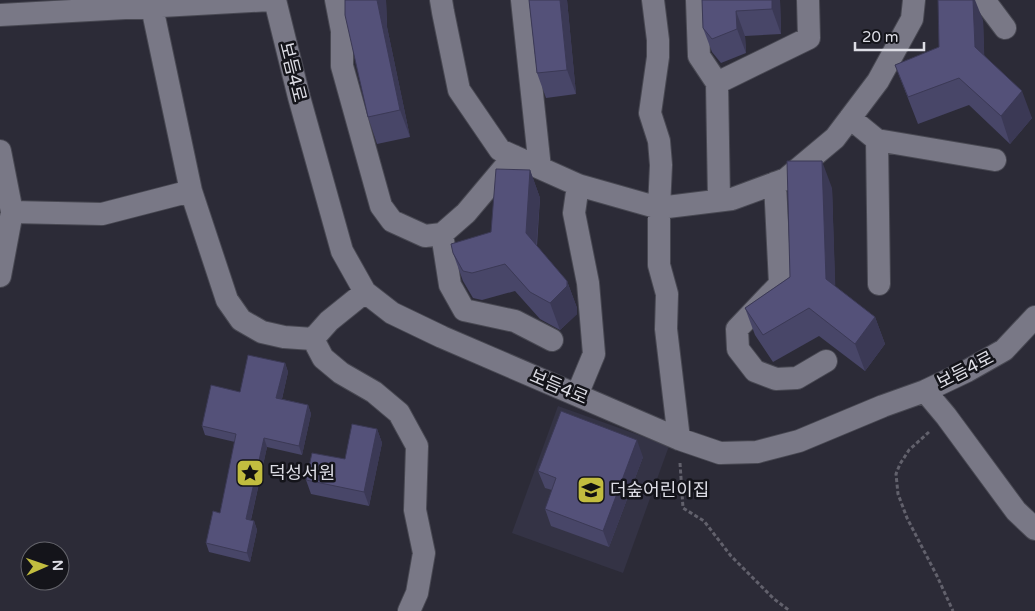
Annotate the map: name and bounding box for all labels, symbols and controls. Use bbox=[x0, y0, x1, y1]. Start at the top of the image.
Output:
scale bar bbox=[855, 20, 924, 52]
text: 20 m bbox=[862, 28, 899, 46]
street label: 보듬4로 bbox=[275, 40, 311, 104]
street label: 보듬4로 bbox=[933, 346, 997, 394]
street label: 보듬4로 bbox=[527, 365, 591, 409]
place icon: 덕성서원 bbox=[235, 458, 265, 488]
place label: 덕성서원 bbox=[269, 462, 335, 484]
school or university icon: 더숲어린이집 bbox=[576, 475, 606, 505]
place label: 더숲어린이집 bbox=[610, 479, 709, 501]
north arrow bbox=[20, 541, 70, 591]
text: N bbox=[49, 560, 66, 571]

